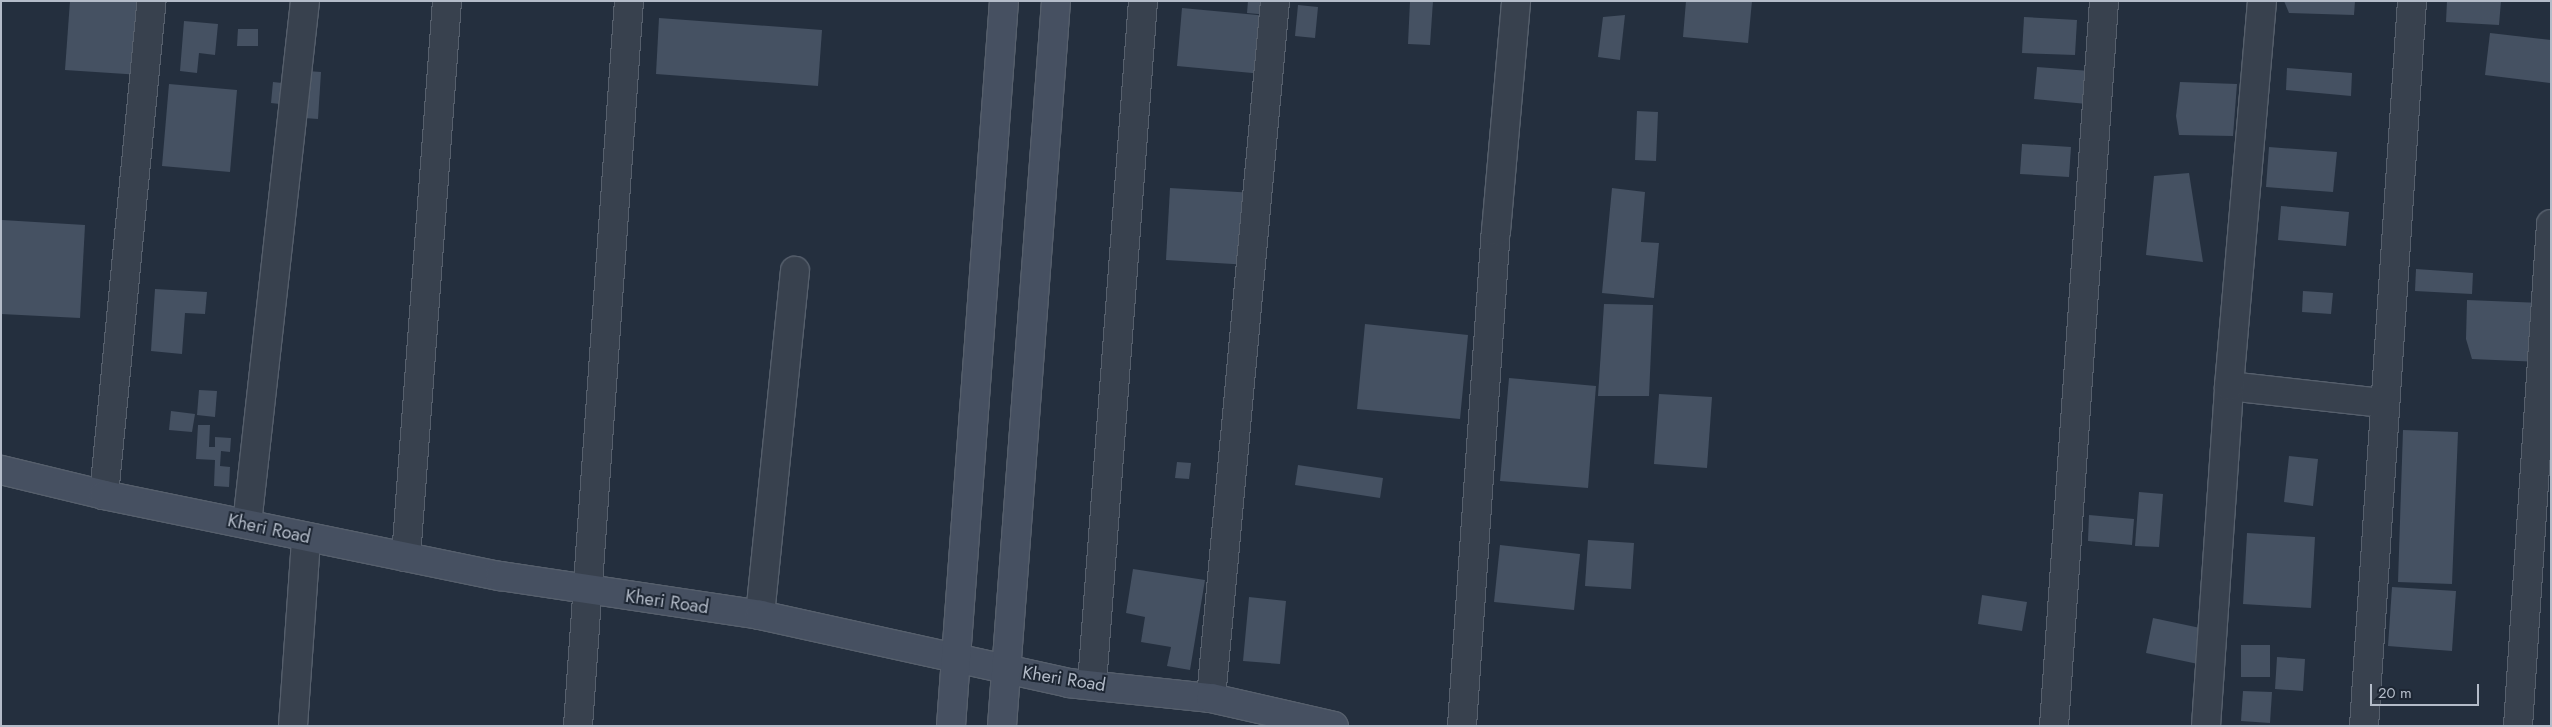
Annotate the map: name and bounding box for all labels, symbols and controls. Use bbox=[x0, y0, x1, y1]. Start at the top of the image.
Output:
street label: Kheri Road bbox=[226, 510, 312, 548]
street label: Kheri Road bbox=[624, 585, 710, 619]
street label: Kheri Road bbox=[1021, 662, 1107, 696]
scale bar bbox=[2372, 674, 2481, 706]
text: 20 m bbox=[2378, 682, 2412, 704]

